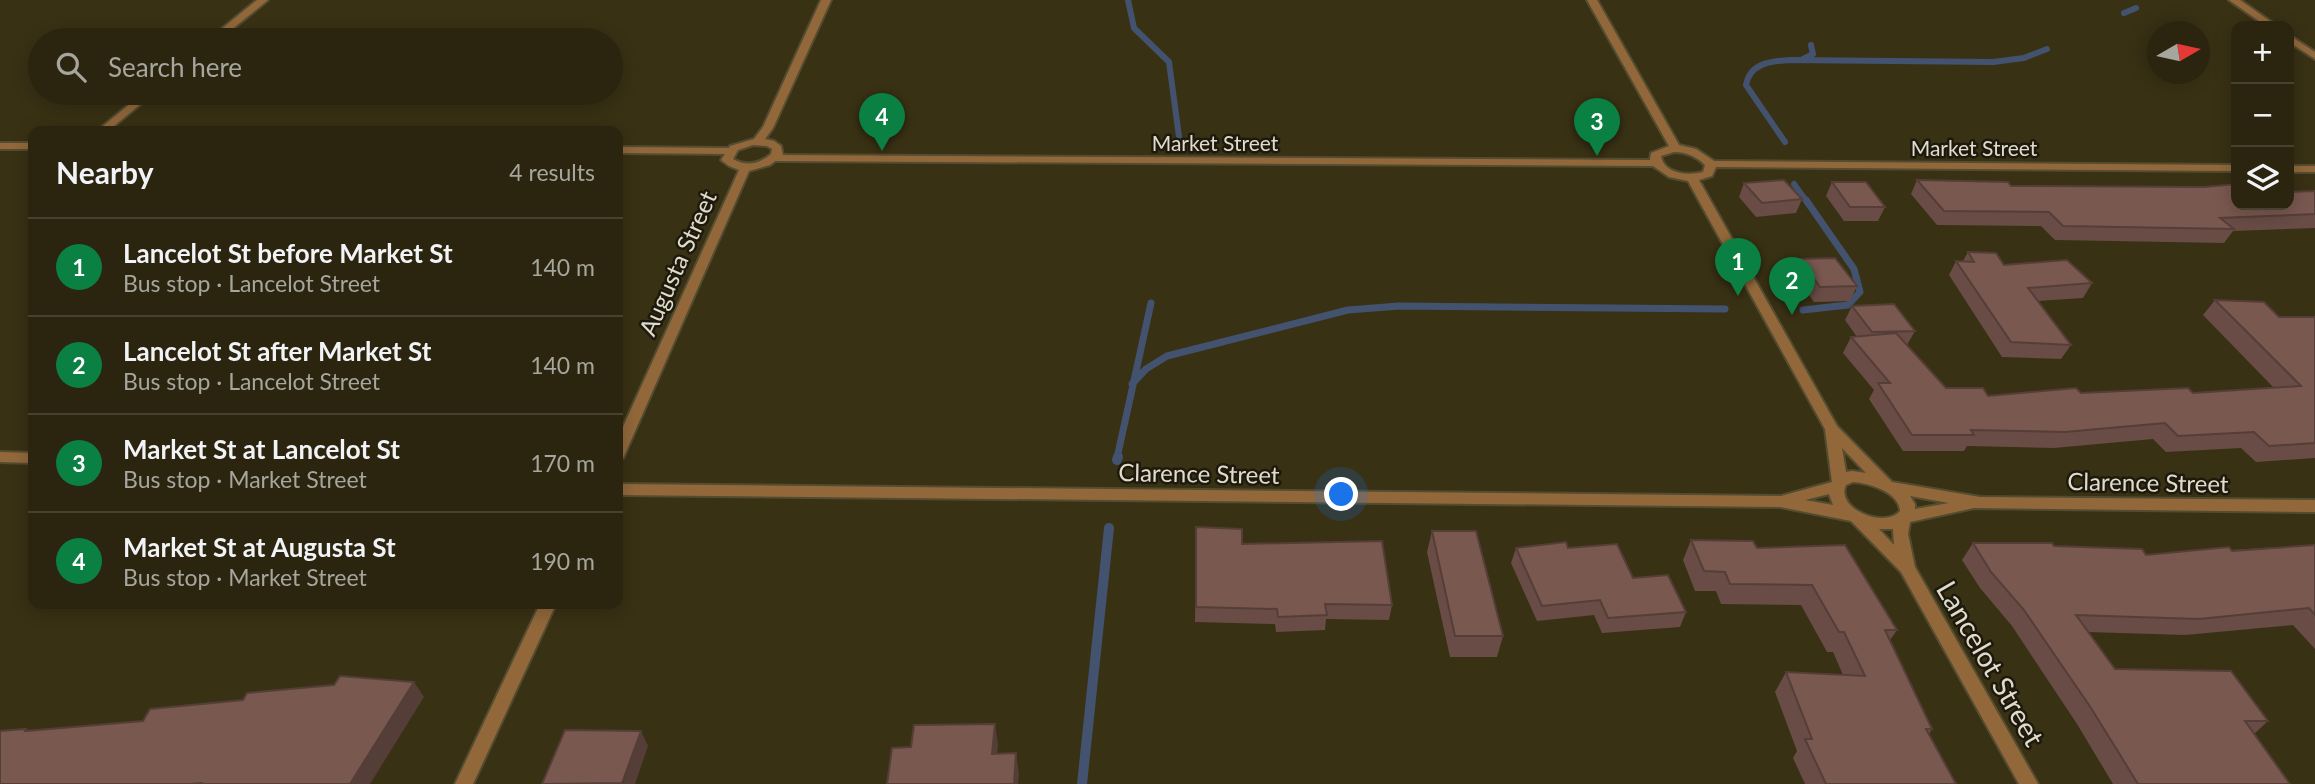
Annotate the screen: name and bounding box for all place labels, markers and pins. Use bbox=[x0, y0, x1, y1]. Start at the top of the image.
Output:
pin: 4 bbox=[859, 93, 905, 151]
pin: 3 bbox=[1574, 98, 1620, 156]
pin: 1 bbox=[1715, 238, 1761, 296]
pin: 2 bbox=[1769, 257, 1815, 315]

